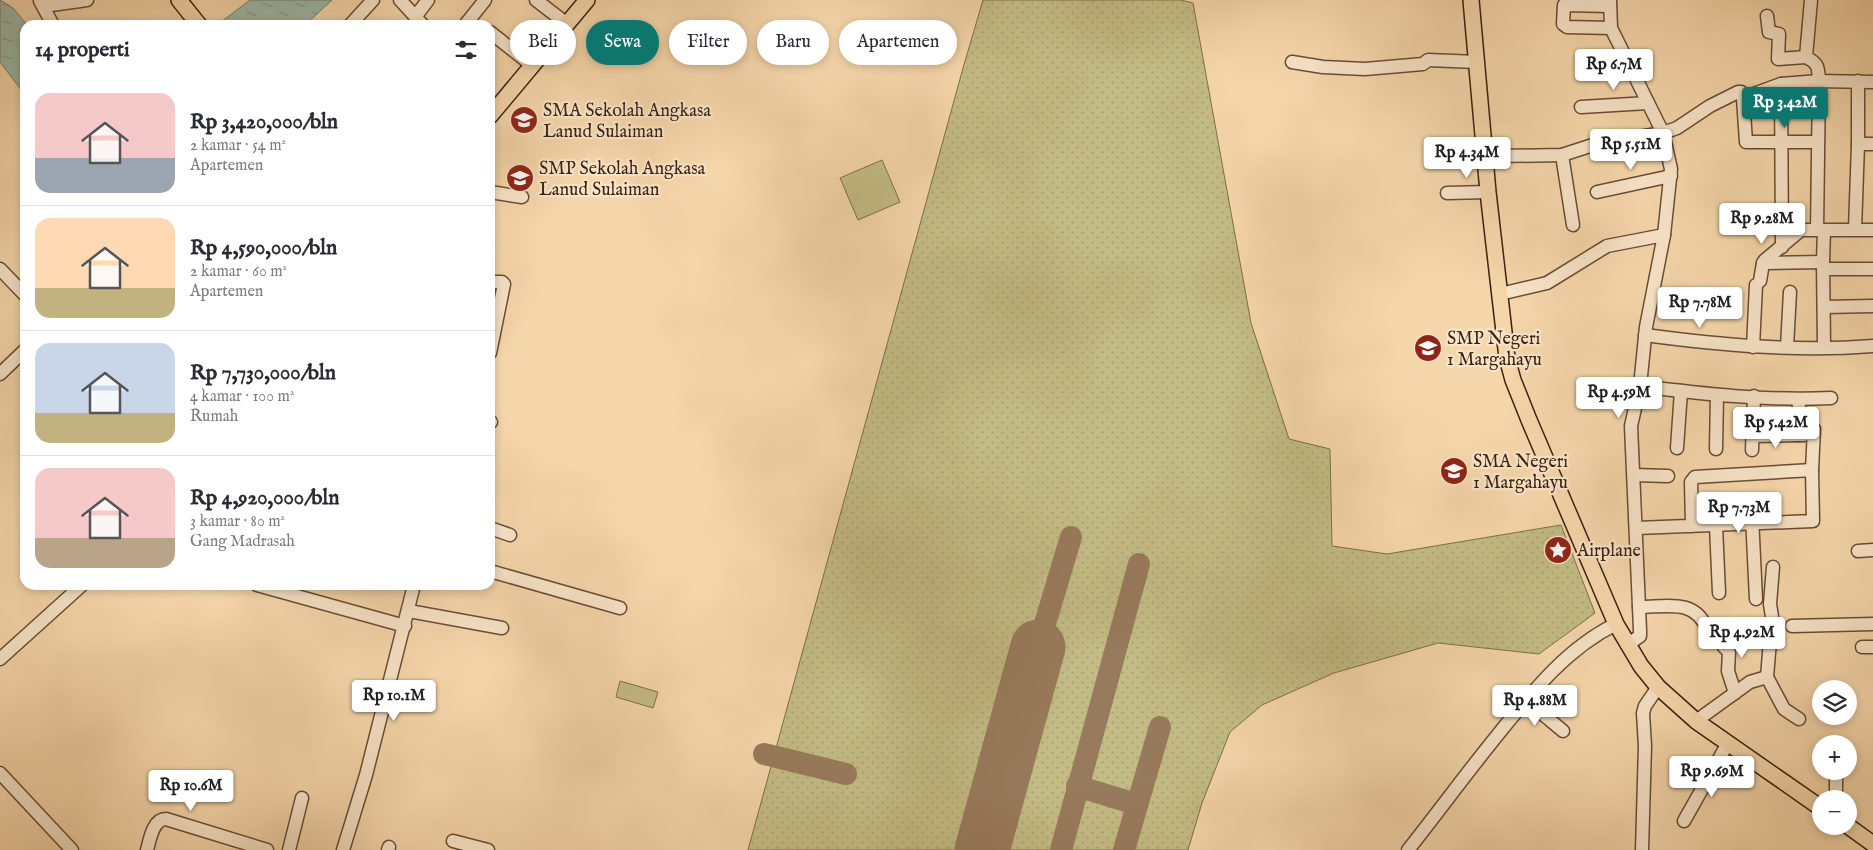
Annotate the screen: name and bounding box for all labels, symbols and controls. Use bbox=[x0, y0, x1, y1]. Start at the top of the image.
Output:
chip: Beli bbox=[510, 20, 576, 65]
chip: Sewa bbox=[586, 20, 659, 65]
chip: Filter bbox=[669, 20, 747, 65]
chip: Baru bbox=[757, 20, 829, 65]
chip: Apartemen bbox=[839, 20, 957, 65]
icon: filters bbox=[452, 36, 480, 64]
text: 14 properti bbox=[35, 37, 130, 64]
pin: Rp 6.7M bbox=[1568, 48, 1660, 91]
text: Rp 6.7M bbox=[1586, 55, 1642, 75]
pin: Rp 3.42M bbox=[1733, 86, 1837, 129]
text: Rp 3.42M bbox=[1753, 93, 1817, 113]
place label: SMA Sekolah Angkasa Lanud Sulaiman bbox=[543, 100, 711, 144]
school or university icon: SMA Sekolah Angkasa Lanud Sulaiman bbox=[509, 105, 539, 135]
text: Rp 3,420,000/bln bbox=[190, 109, 338, 136]
icon: home bbox=[75, 113, 135, 173]
pin: Rp 5.51M bbox=[1579, 128, 1683, 171]
text: Rp 5.51M bbox=[1601, 135, 1661, 155]
text: 2 kamar · 54 m² bbox=[190, 136, 286, 156]
pin: Rp 4.34M bbox=[1415, 136, 1519, 179]
text: Rp 4.34M bbox=[1435, 143, 1499, 163]
text: Apartemen bbox=[190, 156, 263, 176]
place label: SMP Sekolah Angkasa Lanud Sulaiman bbox=[539, 158, 706, 202]
school or university icon: SMP Sekolah Angkasa Lanud Sulaiman bbox=[505, 163, 535, 193]
pin: Rp 9.28M bbox=[1710, 202, 1814, 245]
text: Rp 9.28M bbox=[1730, 209, 1794, 229]
text: Rp 4,590,000/bln bbox=[190, 235, 337, 262]
icon: home bbox=[75, 238, 135, 298]
text: 2 kamar · 60 m² bbox=[190, 262, 287, 282]
text: Apartemen bbox=[190, 282, 263, 302]
pin: Rp 7.78M bbox=[1648, 286, 1752, 329]
text: Rp 7.78M bbox=[1668, 293, 1732, 313]
place label: SMP Negeri 1 Margahayu bbox=[1447, 328, 1542, 372]
school or university icon: SMP Negeri 1 Margahayu bbox=[1413, 333, 1443, 363]
text: Rp 7,730,000/bln bbox=[190, 360, 336, 387]
icon: home bbox=[75, 363, 135, 423]
pin: Rp 4.59M bbox=[1567, 376, 1671, 419]
text: Rp 4.59M bbox=[1587, 383, 1651, 403]
text: 4 kamar · 100 m² bbox=[190, 387, 294, 407]
pin: Rp 5.42M bbox=[1724, 406, 1828, 449]
text: Rumah bbox=[190, 407, 238, 427]
text: Rp 5.42M bbox=[1744, 413, 1808, 433]
place label: SMA Negeri 1 Margahayu bbox=[1473, 451, 1568, 495]
school or university icon: SMA Negeri 1 Margahayu bbox=[1439, 456, 1469, 486]
text: Rp 4,920,000/bln bbox=[190, 485, 339, 512]
icon: home bbox=[75, 488, 135, 548]
pin: Rp 7.73M bbox=[1687, 492, 1791, 534]
text: Rp 7.73M bbox=[1708, 498, 1770, 518]
text: 3 kamar · 80 m² bbox=[190, 512, 285, 532]
text: Gang Madrasah bbox=[190, 532, 295, 552]
place icon: Airplane bbox=[1543, 535, 1573, 565]
place label: Airplane bbox=[1576, 540, 1641, 563]
pin: Rp 4.92M bbox=[1690, 616, 1794, 659]
text: Rp 4.92M bbox=[1709, 623, 1775, 643]
pin: Rp 10.1M bbox=[342, 680, 446, 722]
map controls bbox=[1812, 680, 1857, 835]
button: layers bbox=[1812, 680, 1857, 725]
pin: Rp 4.88M bbox=[1483, 684, 1587, 727]
text: Rp 10.1M bbox=[363, 686, 425, 706]
text: Rp 4.88M bbox=[1503, 691, 1567, 711]
button: + bbox=[1812, 735, 1857, 780]
pin: Rp 9.69M bbox=[1660, 756, 1764, 798]
text: Rp 9.69M bbox=[1680, 762, 1744, 782]
pin: Rp 10.6M bbox=[139, 770, 243, 812]
text: Rp 10.6M bbox=[159, 776, 223, 796]
button: − bbox=[1812, 790, 1857, 835]

